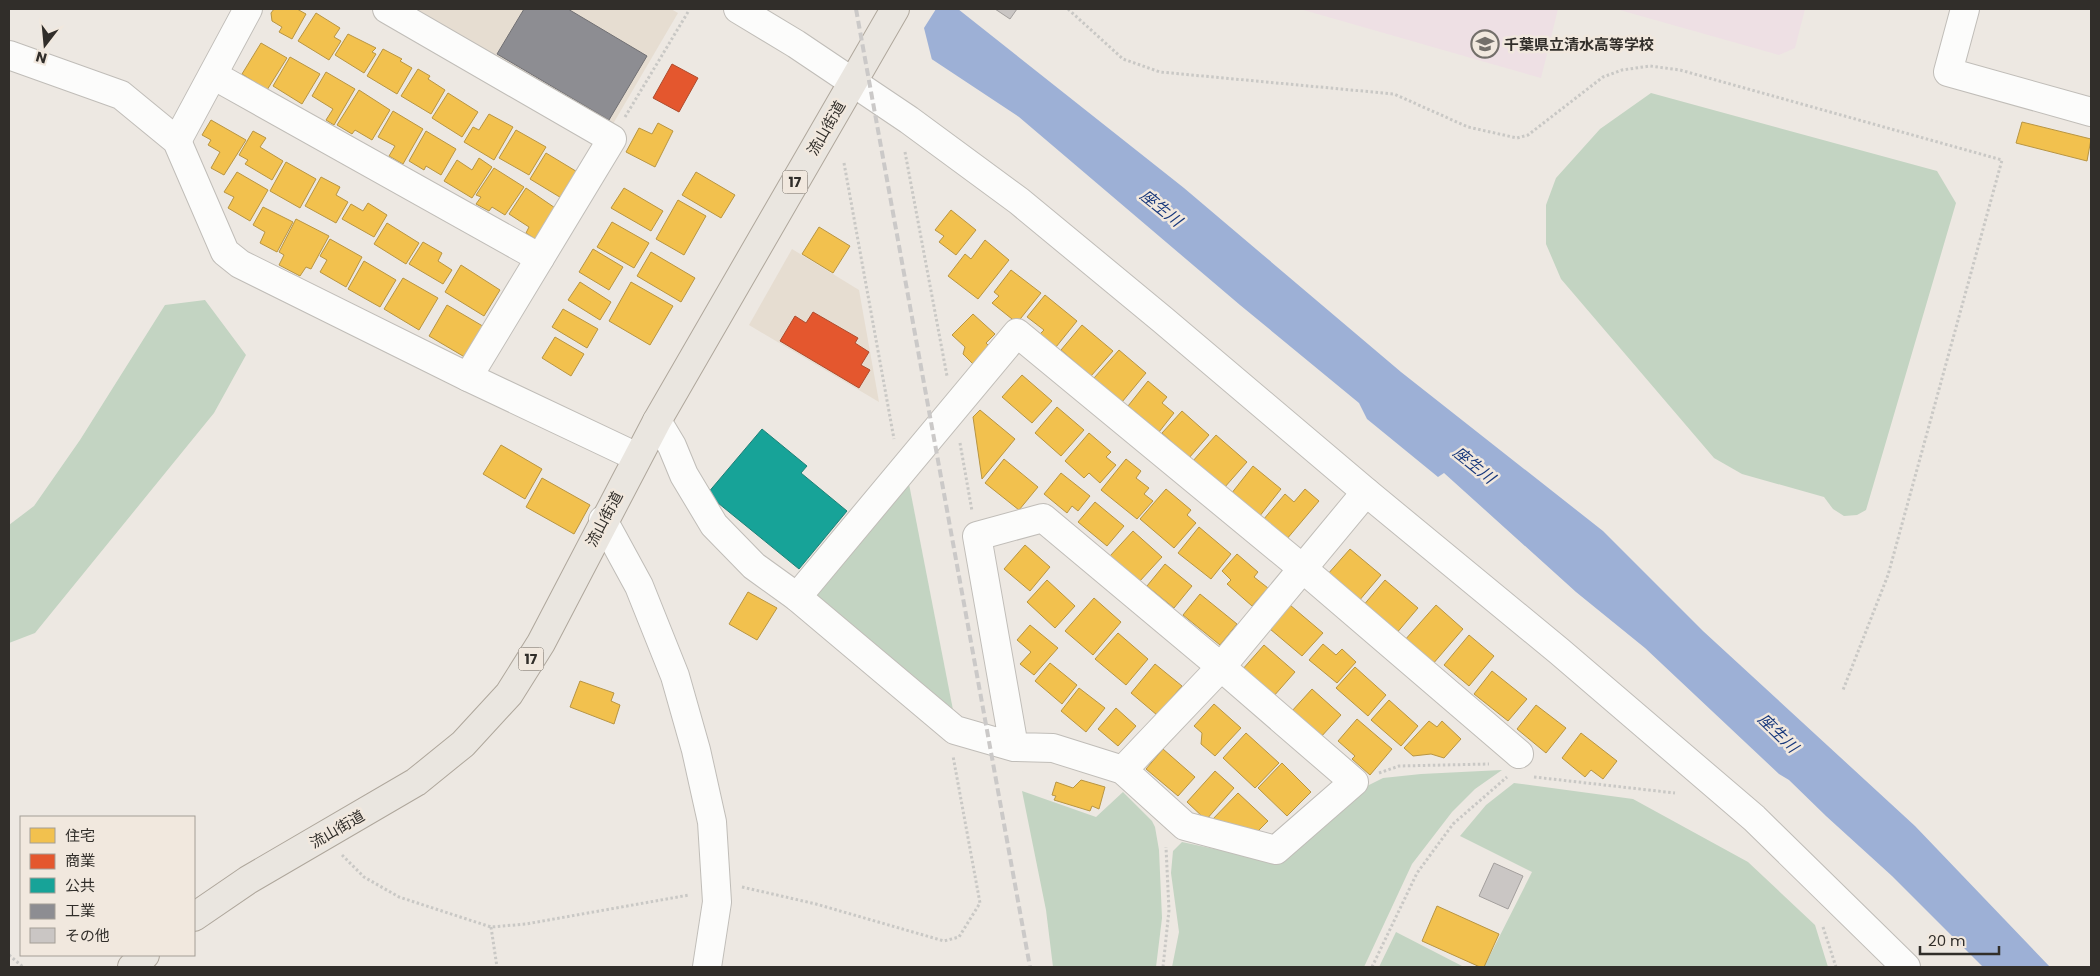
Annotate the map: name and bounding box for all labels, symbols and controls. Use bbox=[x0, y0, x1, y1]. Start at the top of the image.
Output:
north arrow bbox=[20, 20, 70, 70]
school or university icon: 千葉県立清水高等学校 bbox=[1470, 29, 1500, 59]
place label: 千葉県立清水高等学校 bbox=[1504, 34, 1654, 55]
text: N bbox=[34, 46, 49, 69]
street label: 流山街道 bbox=[802, 97, 850, 159]
road number: 17 bbox=[782, 170, 808, 193]
water label: 座生川 bbox=[1135, 184, 1188, 233]
water label: 座生川 bbox=[1448, 441, 1501, 490]
street label: 流山街道 bbox=[581, 488, 627, 550]
road number: 17 bbox=[518, 648, 544, 671]
water label: 座生川 bbox=[1753, 708, 1805, 759]
street label: 流山街道 bbox=[306, 805, 368, 853]
legend bbox=[20, 816, 195, 956]
text: 住宅 bbox=[65, 825, 95, 846]
text: 商業 bbox=[65, 850, 95, 871]
text: 公共 bbox=[65, 875, 95, 896]
text: 工業 bbox=[65, 900, 95, 921]
scale bar bbox=[1920, 924, 1999, 956]
text: その他 bbox=[65, 925, 110, 946]
text: 20 m bbox=[1928, 930, 1966, 951]

